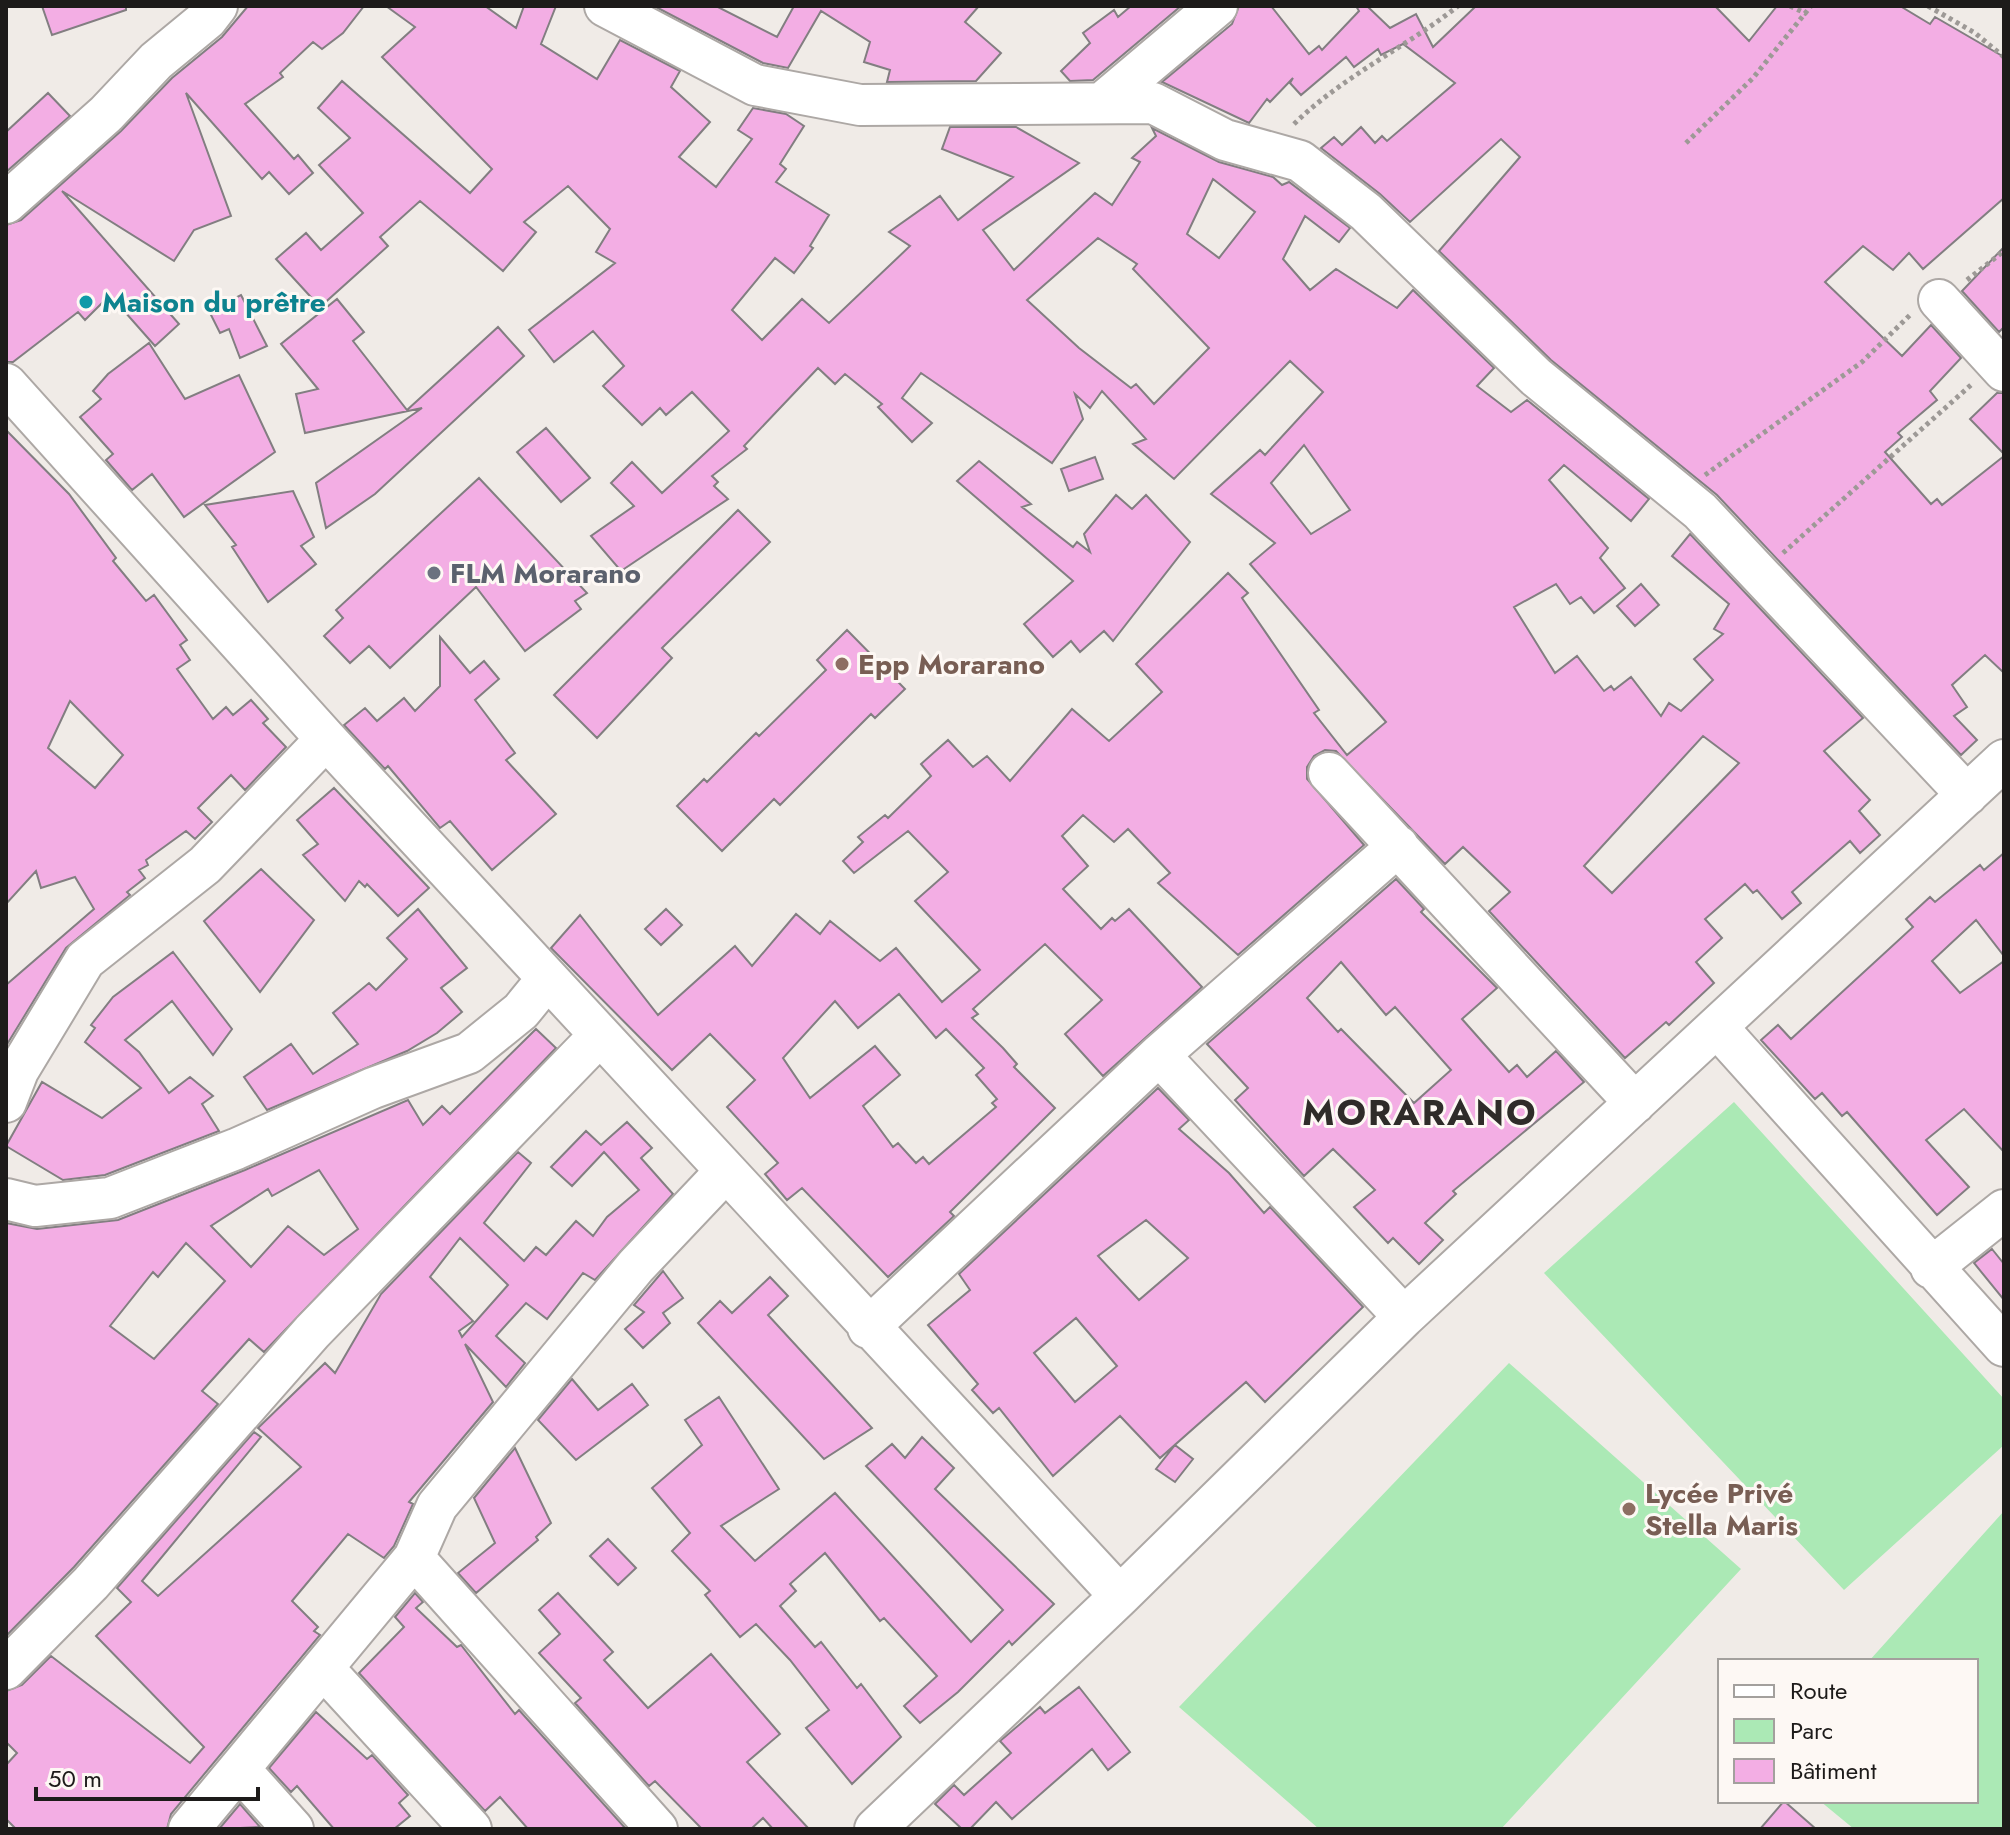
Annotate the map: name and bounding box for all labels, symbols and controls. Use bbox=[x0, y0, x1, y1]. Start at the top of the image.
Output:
place label: Maison du prêtre bbox=[102, 282, 326, 323]
marker: Maison du prêtre bbox=[77, 293, 95, 311]
place label: FLM Morarano bbox=[450, 553, 641, 594]
marker: FLM Morarano bbox=[425, 564, 443, 582]
place label: Epp Morarano bbox=[858, 644, 1045, 685]
marker: Epp Morarano bbox=[833, 655, 851, 673]
district label: MORARANO bbox=[1302, 1086, 1538, 1138]
place label: Lycée Privé Stella Maris bbox=[1645, 1473, 1798, 1546]
marker: Lycée Privé Stella Maris bbox=[1620, 1500, 1638, 1518]
legend bbox=[1718, 1659, 1978, 1803]
text: Route bbox=[1790, 1673, 1847, 1708]
text: Parc bbox=[1790, 1713, 1833, 1748]
scale bar bbox=[36, 1751, 258, 1801]
text: Bâtiment bbox=[1790, 1753, 1877, 1788]
text: 50 m bbox=[48, 1761, 102, 1796]

